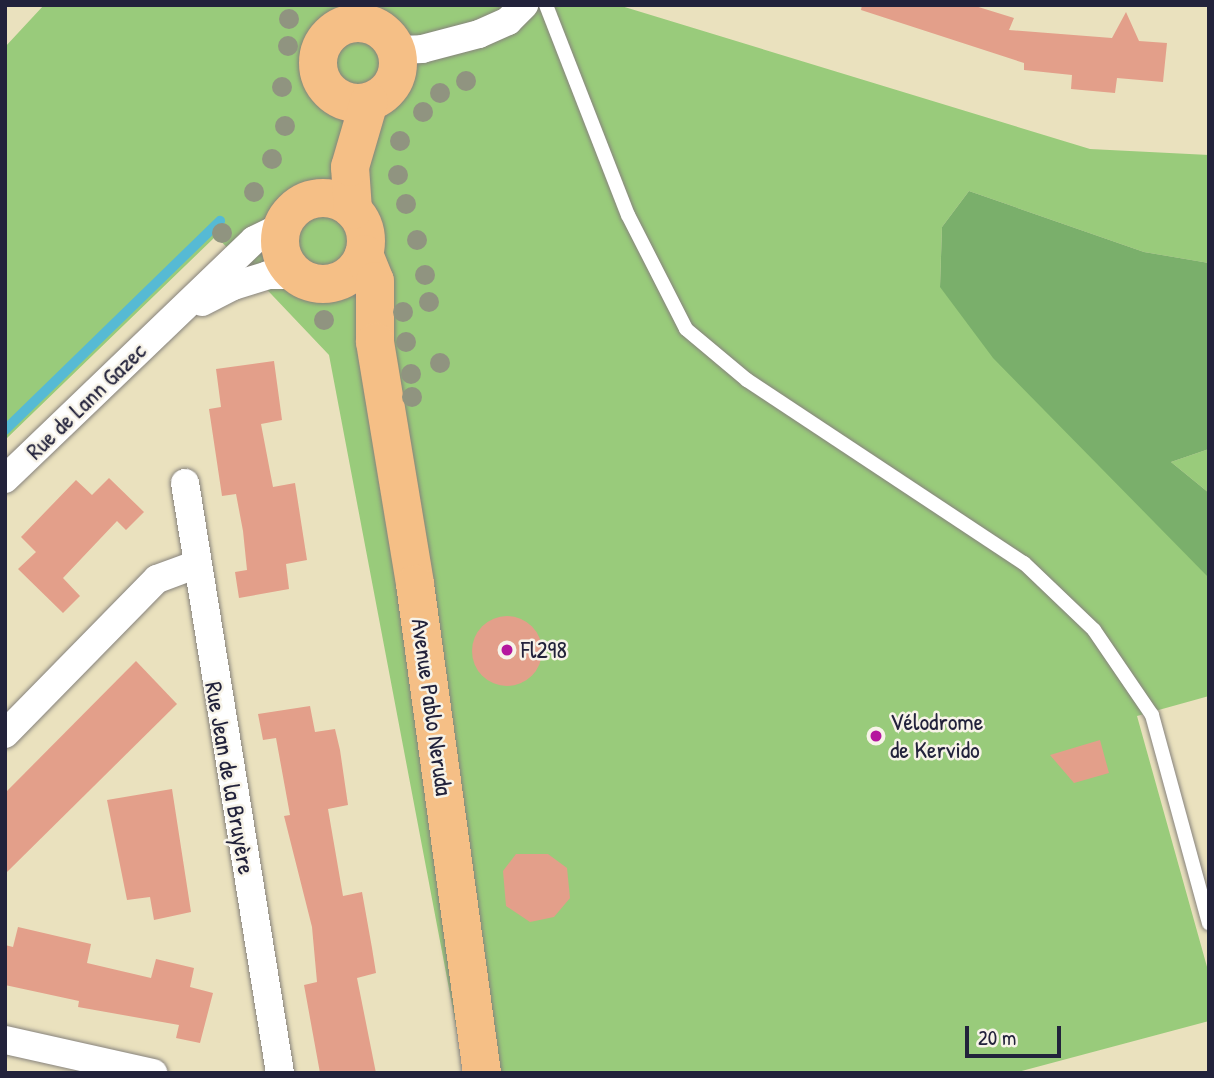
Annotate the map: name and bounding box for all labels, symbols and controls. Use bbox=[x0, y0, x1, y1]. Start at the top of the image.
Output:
street label: Rue de Lann Gazec bbox=[20, 337, 152, 465]
street label: Avenue Pablo Neruda bbox=[405, 617, 459, 797]
place label: Fl298 bbox=[521, 636, 567, 664]
marker: Fl298 bbox=[499, 642, 515, 658]
street label: Rue Jean de la Bruyère bbox=[199, 679, 261, 877]
place label: Vélodrome de Kervido bbox=[890, 708, 983, 764]
marker: Vélodrome de Kervido bbox=[868, 728, 884, 744]
scale bar bbox=[969, 1012, 1065, 1056]
text: 20 m bbox=[978, 1023, 1016, 1052]

